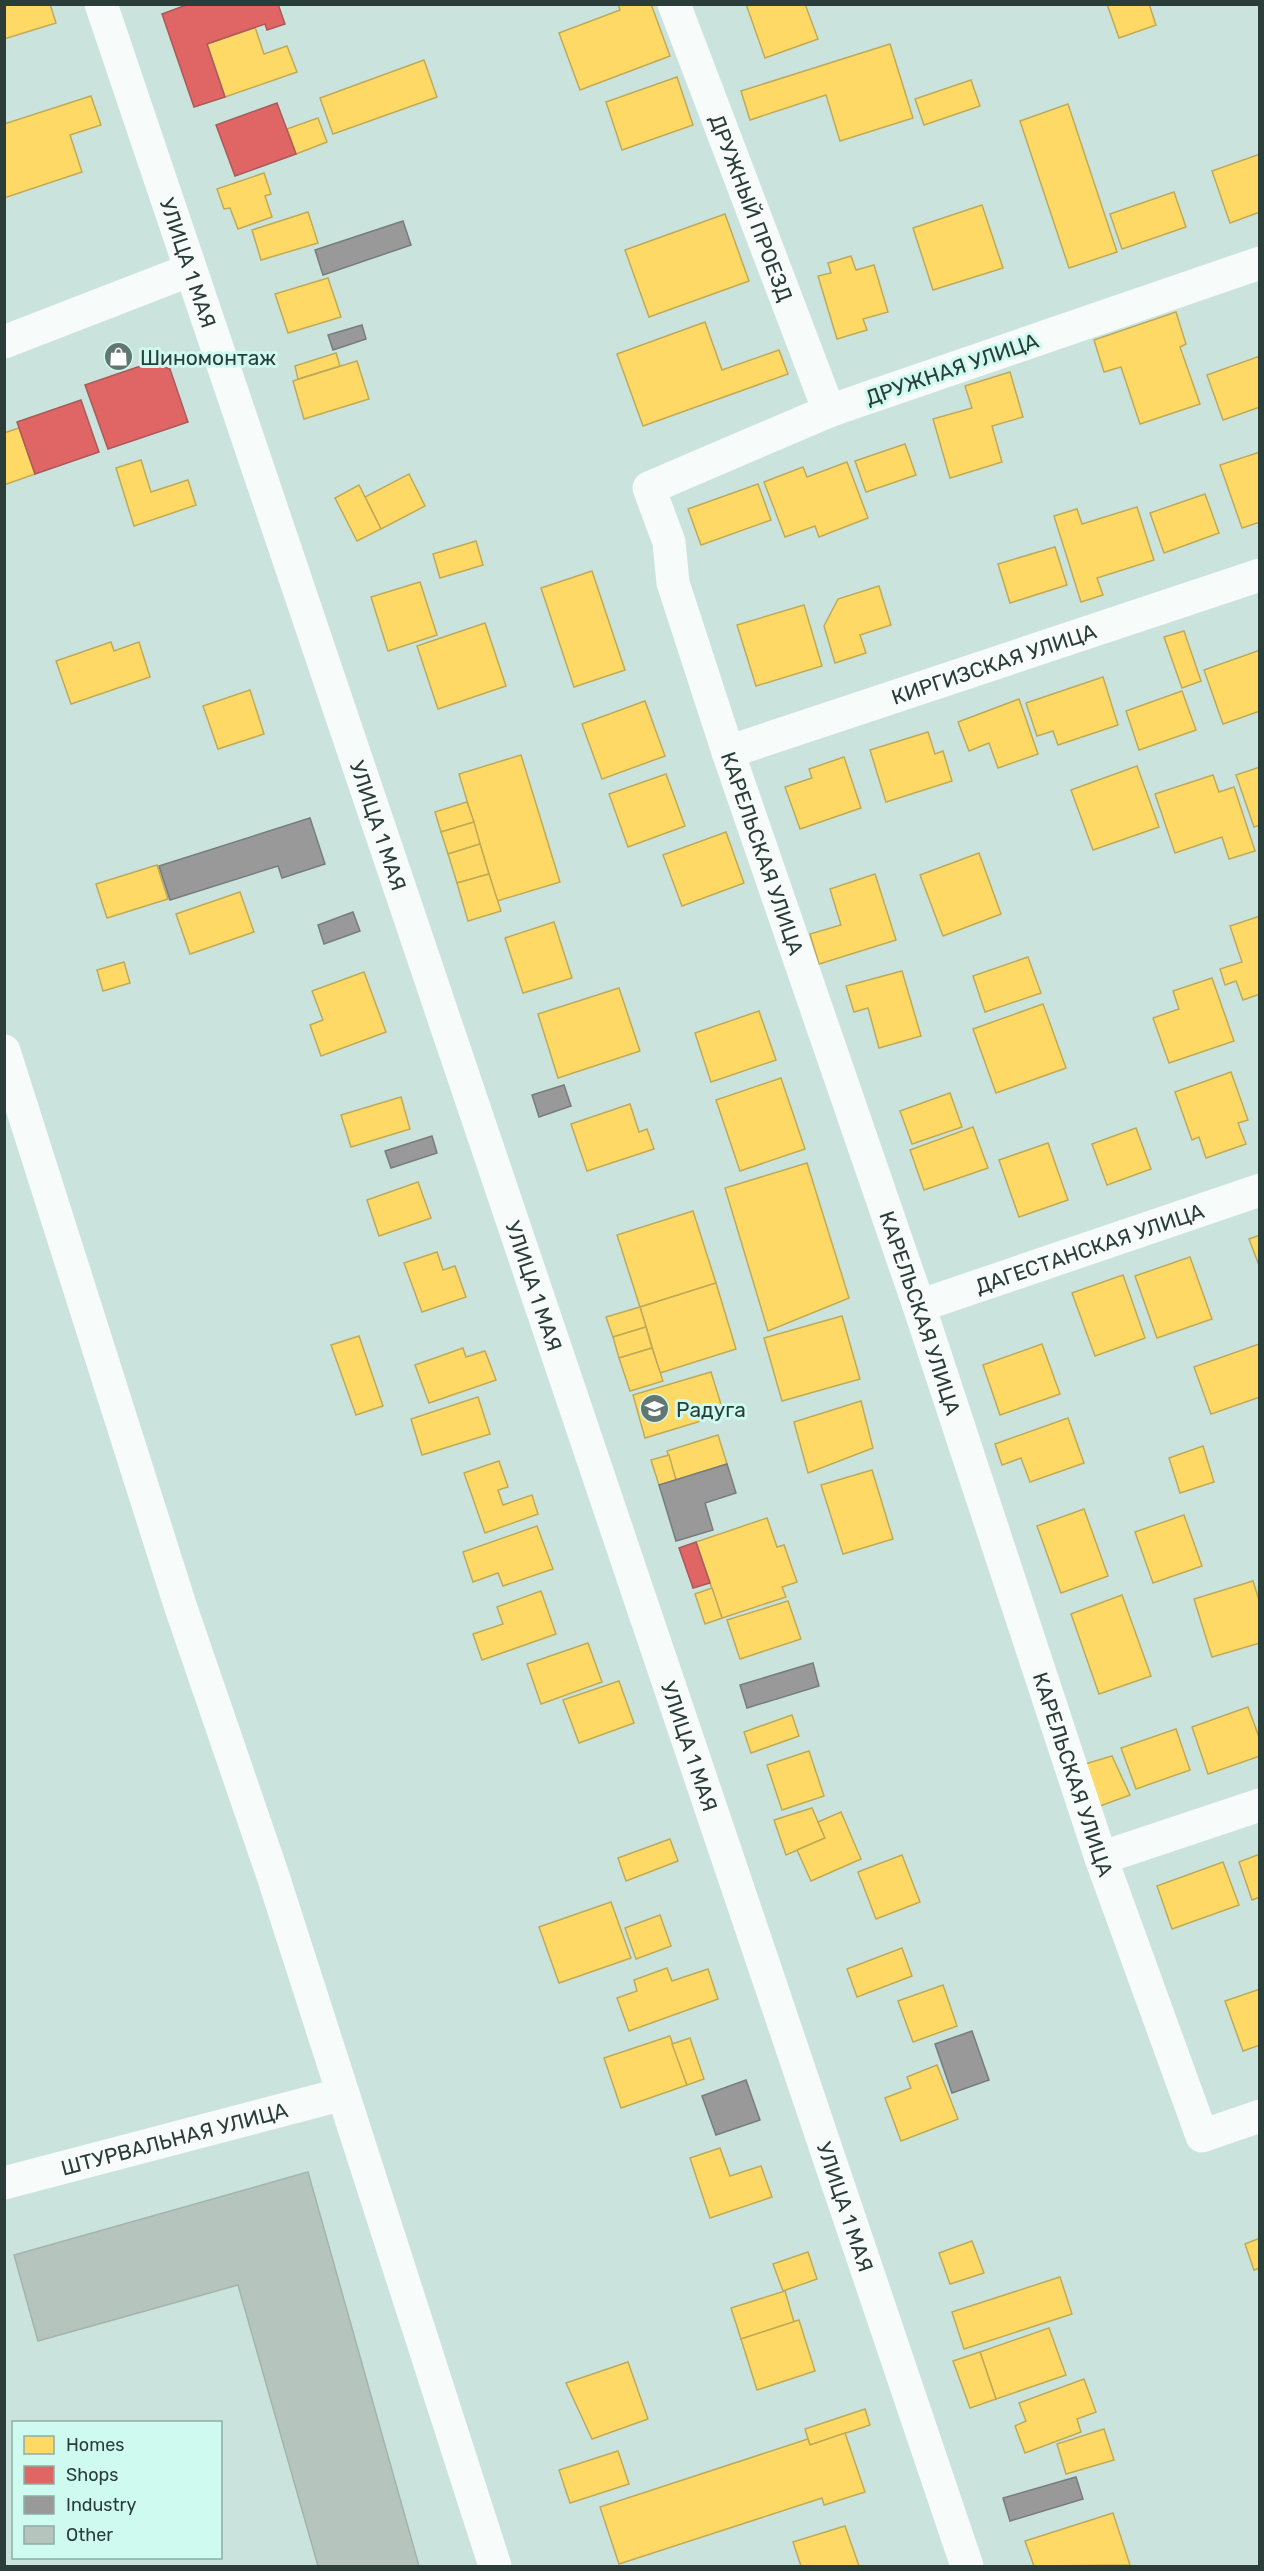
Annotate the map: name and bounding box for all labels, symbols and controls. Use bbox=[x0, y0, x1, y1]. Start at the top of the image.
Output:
street label: ДРУЖНЫЙ ПРОЕЗД bbox=[705, 111, 799, 305]
street label: УЛИЦА 1 МАЯ bbox=[155, 194, 222, 331]
street label: ДРУЖНАЯ УЛИЦА bbox=[862, 328, 1042, 410]
shop icon: Шиномонтаж bbox=[103, 341, 135, 373]
place label: Шиномонтаж bbox=[140, 345, 276, 370]
street label: КИРГИЗСКАЯ УЛИЦА bbox=[888, 618, 1099, 709]
street label: КАРЕЛЬСКАЯ УЛИЦА bbox=[716, 748, 809, 958]
street label: УЛИЦА 1 МАЯ bbox=[345, 757, 412, 894]
street label: ДАГЕСТАНСКАЯ УЛИЦА bbox=[972, 1198, 1207, 1299]
street label: КАРЕЛЬСКАЯ УЛИЦА bbox=[875, 1208, 966, 1418]
street label: УЛИЦА 1 МАЯ bbox=[501, 1218, 568, 1354]
school or university icon: Радуга bbox=[639, 1393, 671, 1425]
place label: Радуга bbox=[676, 1397, 746, 1422]
street label: КАРЕЛЬСКАЯ УЛИЦА bbox=[1028, 1669, 1119, 1880]
street label: УЛИЦА 1 МАЯ bbox=[656, 1678, 723, 1814]
street label: ШТУРВАЛЬНАЯ УЛИЦА bbox=[58, 2097, 290, 2180]
street label: УЛИЦА 1 МАЯ bbox=[812, 2138, 879, 2275]
legend bbox=[12, 2421, 222, 2559]
text: Homes bbox=[66, 2434, 124, 2456]
text: Shops bbox=[66, 2464, 118, 2486]
text: Industry bbox=[66, 2494, 136, 2516]
text: Other bbox=[66, 2524, 113, 2546]

